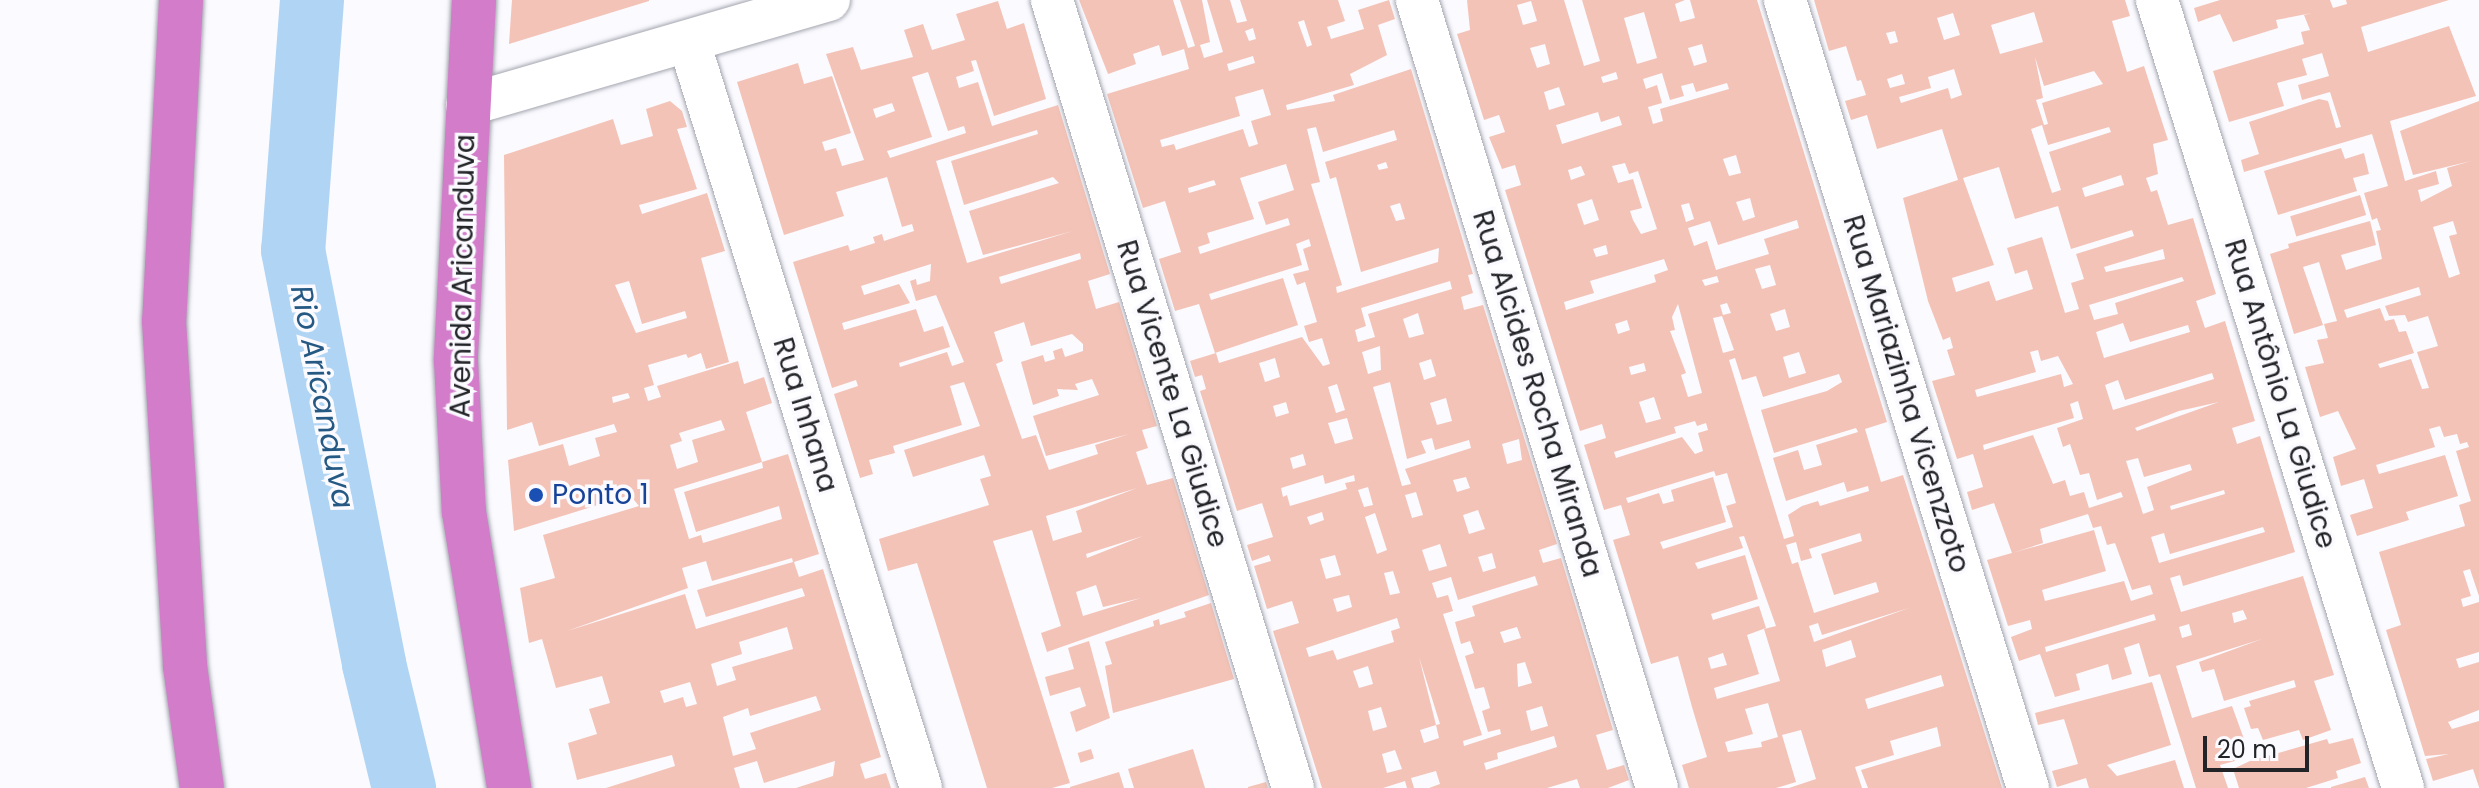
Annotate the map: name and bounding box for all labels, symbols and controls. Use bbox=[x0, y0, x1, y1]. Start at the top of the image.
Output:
street label: Avenida Aricanduva bbox=[444, 134, 482, 418]
street label: Rua Alcides Rocha Miranda bbox=[1465, 207, 1609, 581]
street label: Rua Mariazinha Vicenzzoto bbox=[1836, 211, 1976, 577]
street label: Rua Antônio La Giudice bbox=[2217, 235, 2343, 553]
street label: Rua Vicente La Giudice bbox=[1109, 236, 1235, 552]
water label: Rio Aricanduva bbox=[283, 282, 361, 512]
street label: Rua Inhana bbox=[766, 334, 844, 496]
place label: Ponto 1 bbox=[552, 478, 649, 512]
marker: Ponto 1 bbox=[527, 486, 545, 504]
scale bar bbox=[2207, 720, 2313, 770]
text: 20 m bbox=[2217, 733, 2277, 766]

